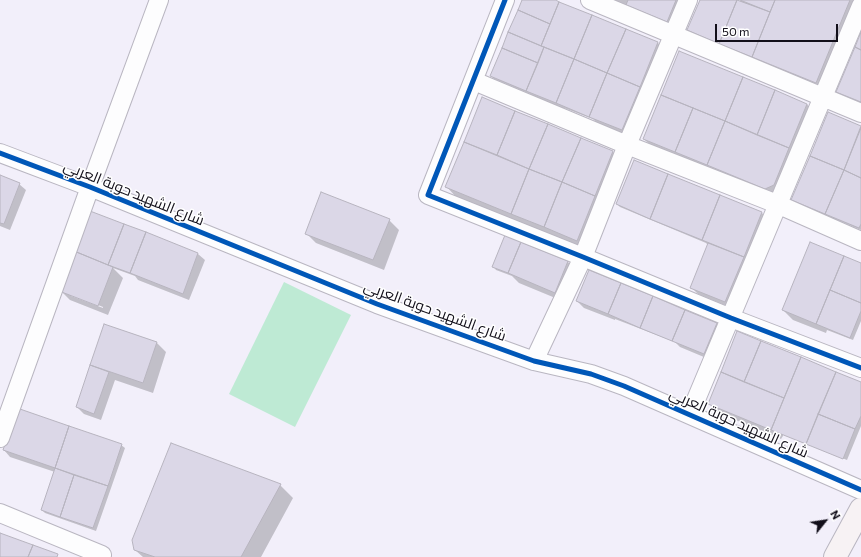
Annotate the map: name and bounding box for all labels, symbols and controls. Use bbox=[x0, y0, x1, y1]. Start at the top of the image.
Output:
scale bar bbox=[717, 16, 840, 42]
text: 50 m bbox=[722, 24, 750, 38]
street label: شارع الشهيد حوبة العربي bbox=[61, 157, 207, 229]
street label: شارع الشهيد حوبة العربي bbox=[361, 277, 509, 345]
street label: شارع الشهيد حوبة العربي bbox=[667, 384, 811, 462]
north arrow bbox=[805, 501, 845, 541]
text: N bbox=[828, 508, 844, 522]

